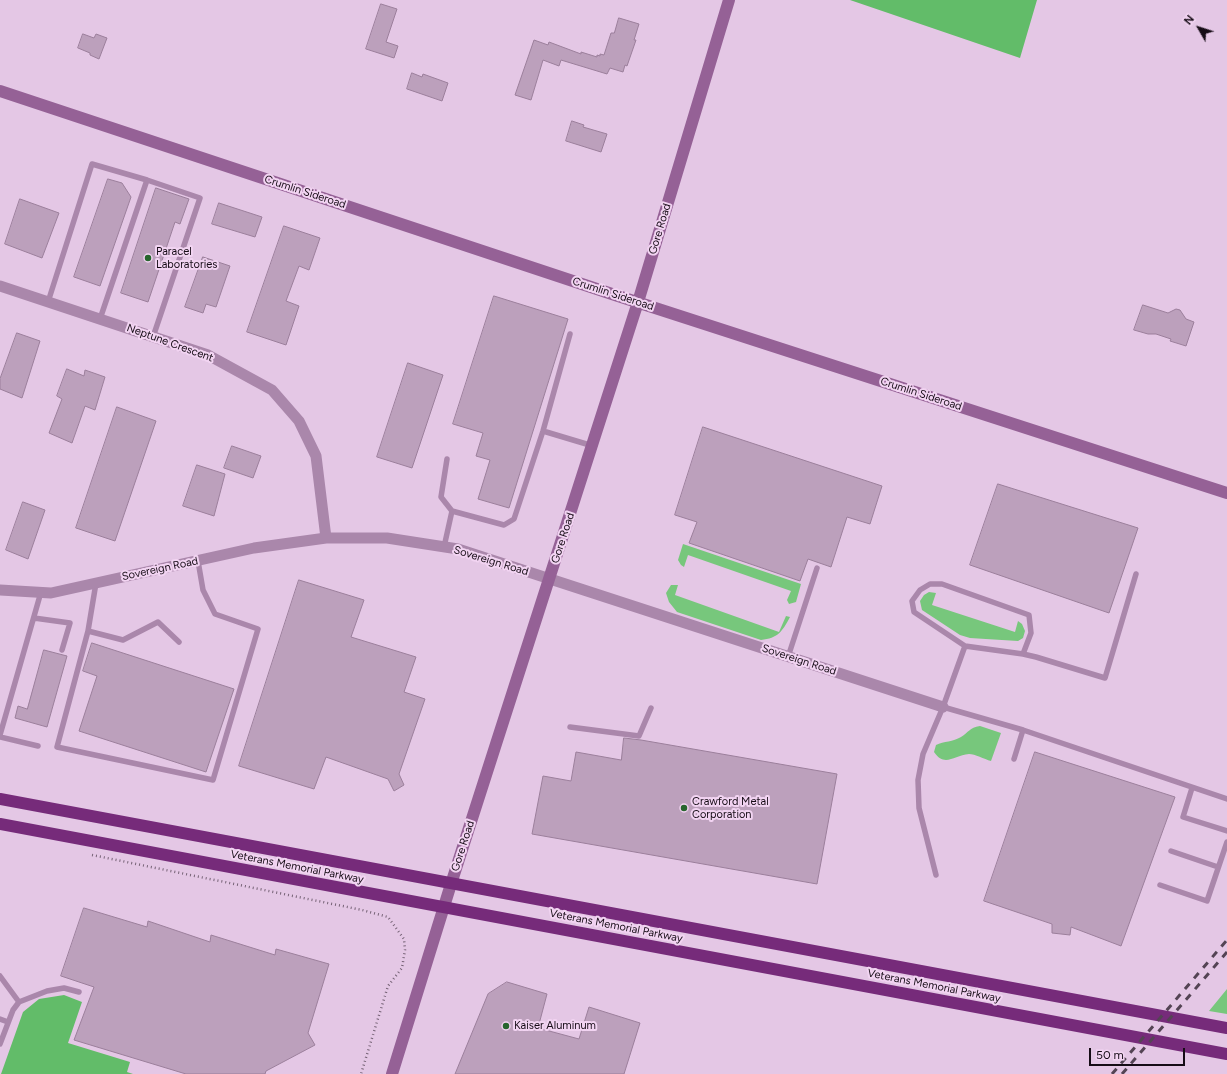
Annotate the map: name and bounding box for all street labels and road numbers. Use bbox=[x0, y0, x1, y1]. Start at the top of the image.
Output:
street label: Crumlin Sideroad bbox=[263, 173, 347, 211]
street label: Gore Road bbox=[646, 202, 674, 256]
street label: Crumlin Sideroad bbox=[571, 275, 655, 313]
street label: Neptune Crescent bbox=[125, 321, 215, 365]
street label: Crumlin Sideroad bbox=[879, 375, 963, 413]
street label: Gore Road bbox=[549, 511, 577, 565]
street label: Sovereign Road bbox=[452, 543, 530, 579]
street label: Sovereign Road bbox=[121, 554, 199, 584]
street label: Sovereign Road bbox=[760, 642, 838, 678]
street label: Gore Road bbox=[449, 819, 477, 873]
street label: Veterans Memorial Parkway bbox=[229, 848, 365, 886]
street label: Veterans Memorial Parkway bbox=[548, 907, 684, 945]
street label: Veterans Memorial Parkway bbox=[866, 967, 1002, 1005]

